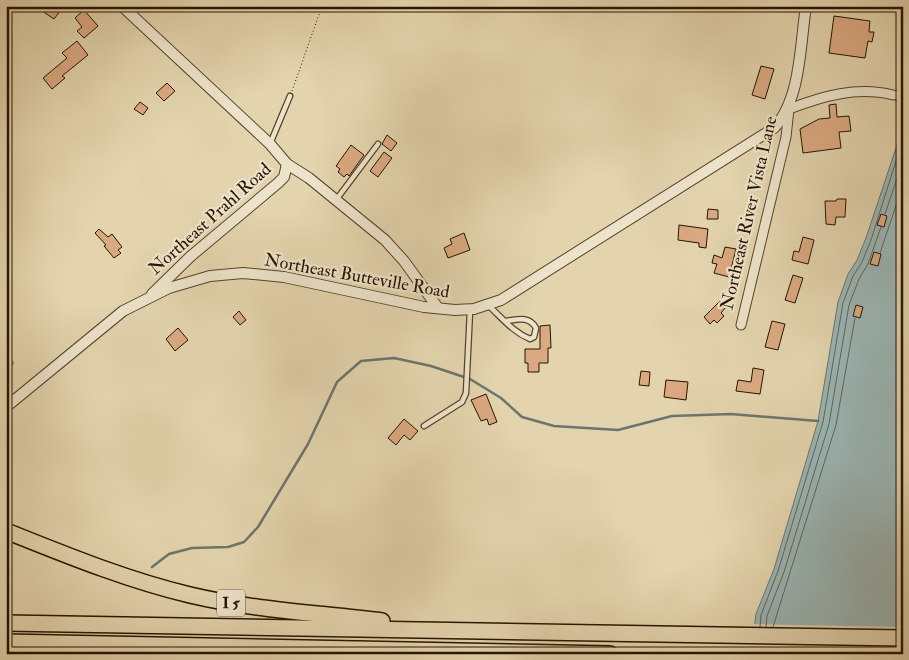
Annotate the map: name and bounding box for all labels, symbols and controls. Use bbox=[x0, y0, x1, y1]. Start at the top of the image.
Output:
street label: Northeast River Vista Lane bbox=[716, 113, 783, 312]
street label: Northeast Prahl Road bbox=[144, 158, 276, 280]
street label: Northeast Butteville Road bbox=[262, 248, 452, 304]
road number: I 5 bbox=[217, 590, 245, 616]

